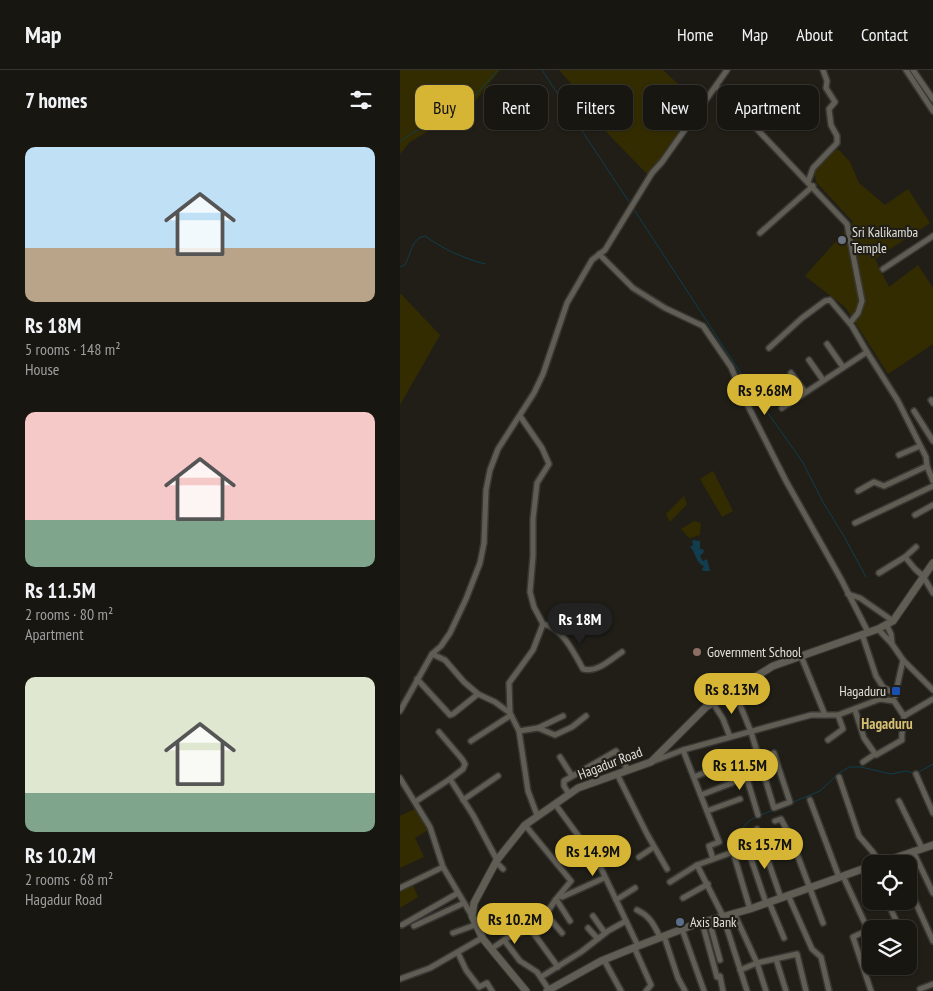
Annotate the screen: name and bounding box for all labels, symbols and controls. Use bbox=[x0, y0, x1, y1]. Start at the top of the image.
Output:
text: Map bbox=[25, 19, 62, 50]
text: Home bbox=[677, 23, 714, 46]
text: Map bbox=[742, 23, 768, 46]
text: About bbox=[796, 23, 833, 46]
text: Contact bbox=[861, 23, 908, 46]
chip: Buy bbox=[415, 85, 474, 130]
chip: Rent bbox=[484, 85, 548, 130]
chip: Filters bbox=[558, 85, 633, 130]
chip: New bbox=[643, 85, 707, 130]
chip: Apartment bbox=[717, 85, 819, 130]
icon: filters bbox=[347, 86, 375, 114]
text: 7 homes bbox=[25, 87, 87, 114]
icon: home bbox=[155, 179, 245, 269]
place label: Sri Kalikamba Temple bbox=[852, 223, 918, 257]
marker: Sri Kalikamba Temple bbox=[836, 234, 848, 246]
text: Rs 18M bbox=[25, 312, 81, 339]
text: 5 rooms · 148 m² bbox=[25, 339, 121, 359]
text: House bbox=[25, 359, 59, 379]
pin: Rs 9.68M bbox=[713, 374, 817, 416]
text: Rs 9.68M bbox=[738, 380, 792, 400]
icon: home bbox=[155, 444, 245, 534]
text: Rs 11.5M bbox=[25, 577, 96, 604]
pin: Rs 18M bbox=[539, 602, 621, 645]
text: 2 rooms · 80 m² bbox=[25, 604, 113, 624]
text: Rs 18M bbox=[559, 609, 601, 629]
text: Apartment bbox=[25, 624, 84, 644]
place label: Government School bbox=[707, 643, 802, 661]
marker: Government School bbox=[691, 646, 703, 658]
pin: Rs 8.13M bbox=[680, 672, 784, 715]
text: Rs 8.13M bbox=[705, 679, 759, 699]
place label: Hagaduru bbox=[839, 682, 886, 700]
marker: Hagaduru bbox=[890, 685, 902, 697]
icon: home bbox=[155, 709, 245, 799]
district label: Hagaduru bbox=[861, 714, 913, 733]
street label: Hagadur Road bbox=[575, 742, 645, 784]
pin: Rs 11.5M bbox=[688, 748, 792, 791]
text: Rs 11.5M bbox=[713, 755, 767, 775]
pin: Rs 15.7M bbox=[713, 828, 817, 870]
pin: Rs 14.9M bbox=[541, 834, 645, 877]
text: Rs 15.7M bbox=[738, 834, 792, 854]
text: Rs 14.9M bbox=[566, 841, 620, 861]
text: Rs 10.2M bbox=[25, 842, 96, 869]
map controls bbox=[862, 855, 917, 975]
button: locate bbox=[862, 855, 917, 910]
text: 2 rooms · 68 m² bbox=[25, 869, 113, 889]
text: Hagadur Road bbox=[25, 889, 102, 909]
pin: Rs 10.2M bbox=[463, 902, 567, 945]
text: Rs 10.2M bbox=[488, 909, 542, 929]
place label: Axis Bank bbox=[690, 913, 737, 931]
marker: Axis Bank bbox=[674, 916, 686, 928]
button: layers bbox=[862, 920, 917, 975]

